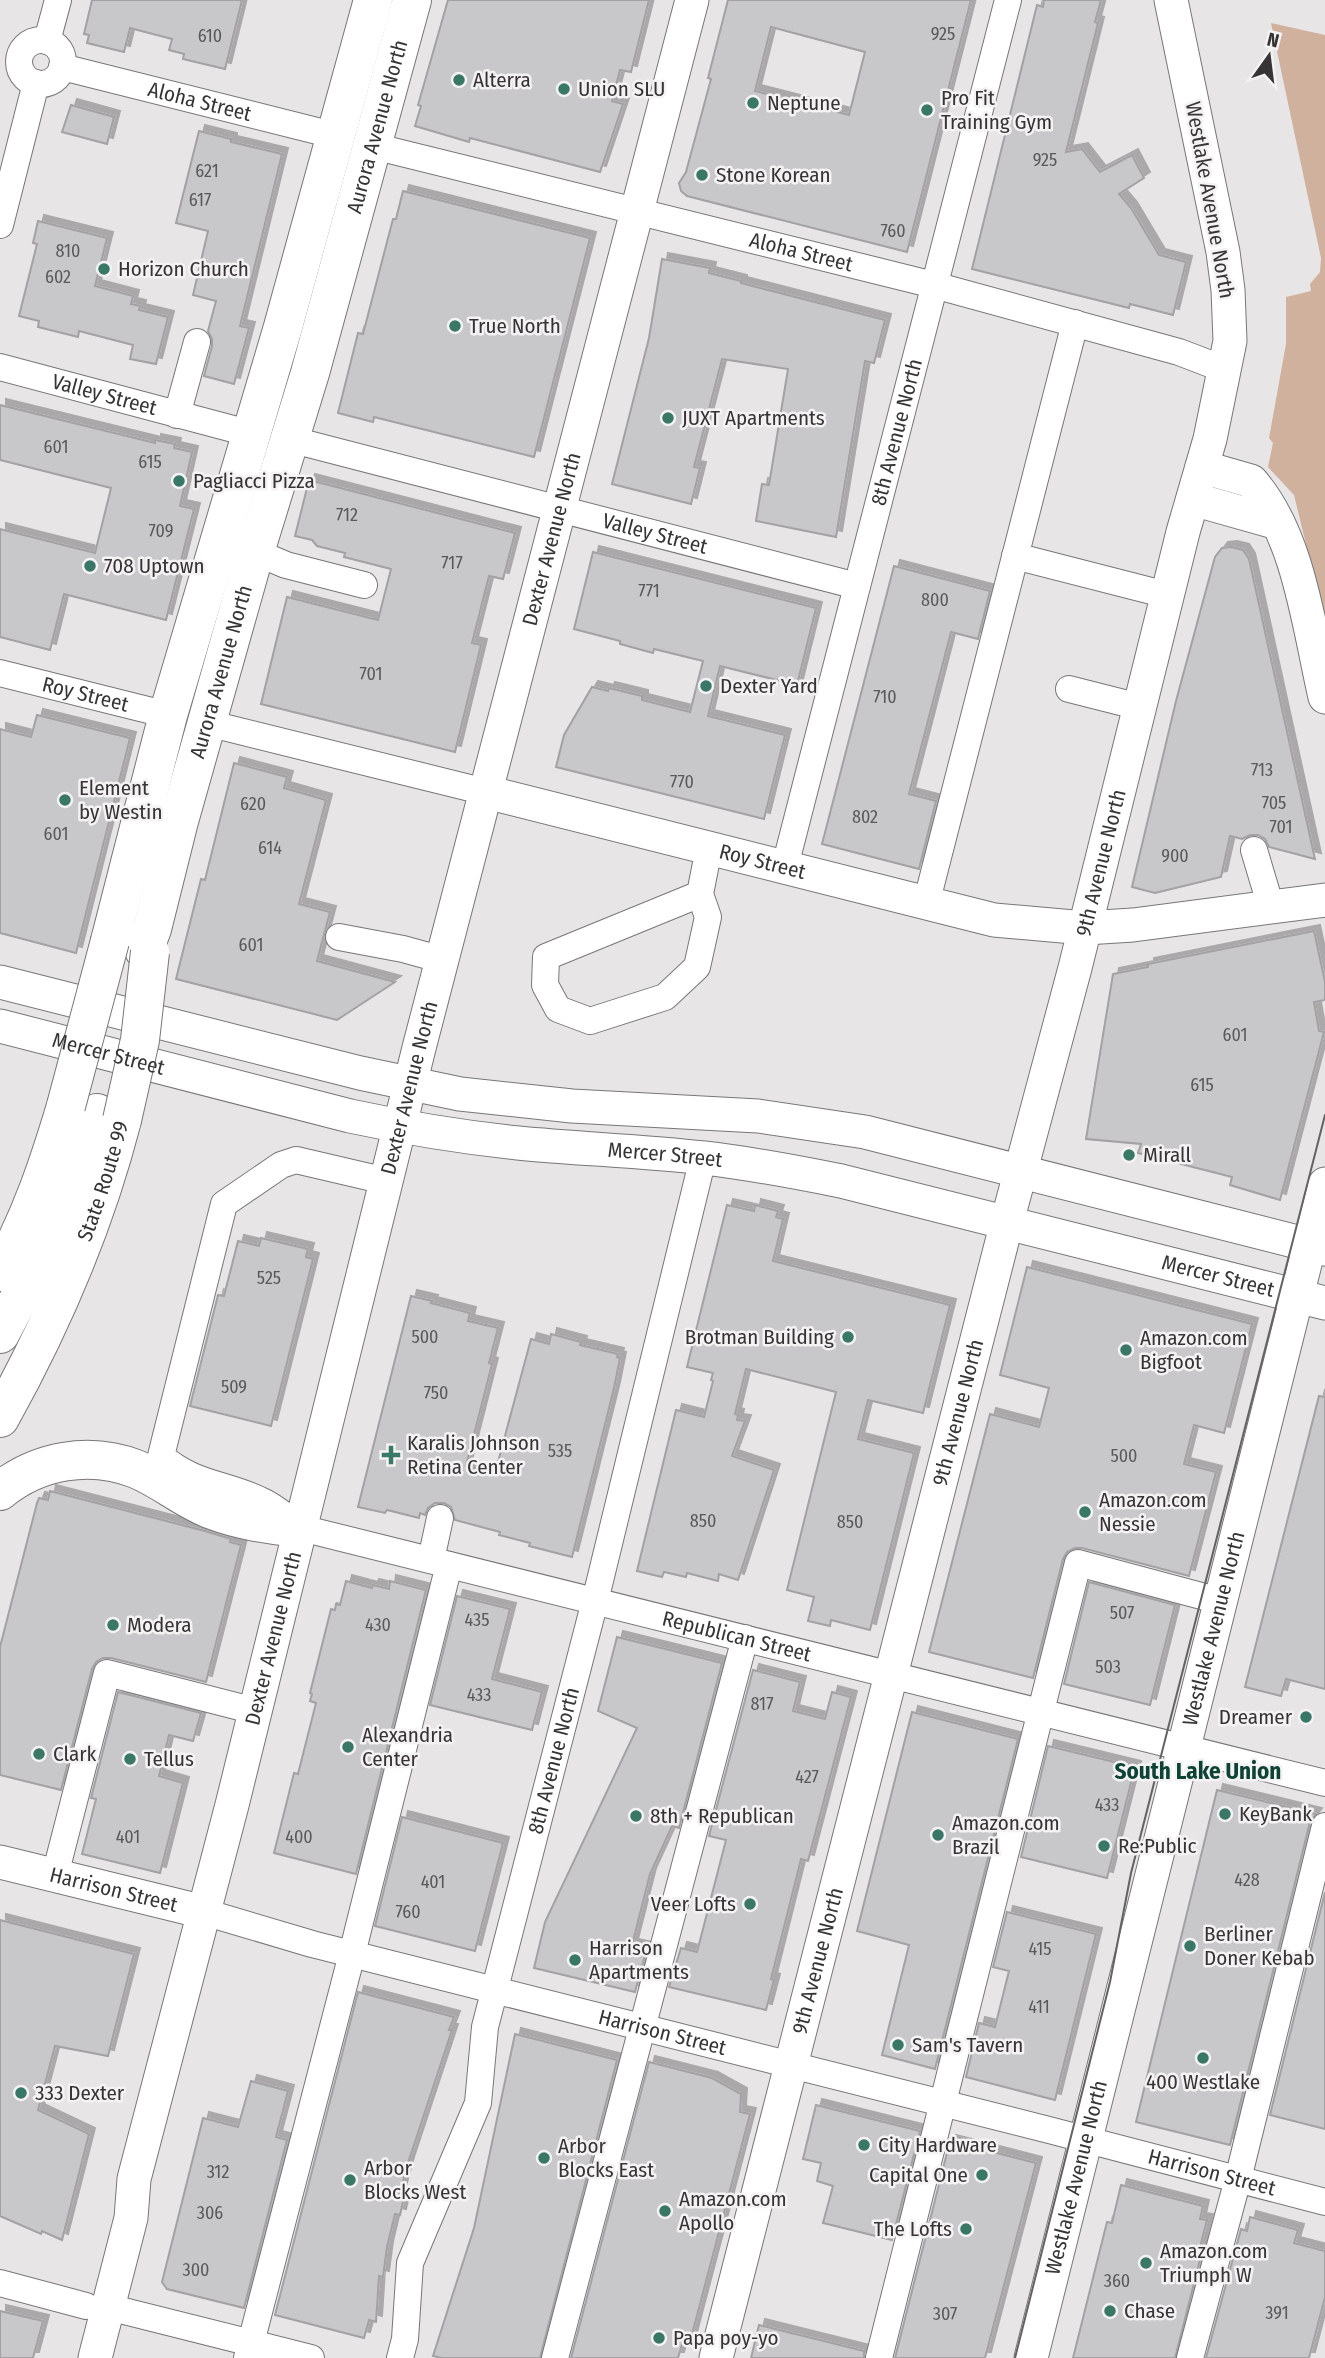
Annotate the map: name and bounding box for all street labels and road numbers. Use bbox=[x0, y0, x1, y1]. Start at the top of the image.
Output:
street label: Aurora Avenue North bbox=[341, 37, 414, 216]
street label: Aloha Street bbox=[145, 76, 254, 127]
street label: Westlake Avenue North bbox=[1180, 100, 1240, 300]
street label: Aloha Street bbox=[747, 227, 856, 277]
street label: 8th Avenue North bbox=[865, 356, 928, 508]
street label: Valley Street bbox=[49, 368, 160, 421]
street label: Dexter Avenue North bbox=[517, 450, 587, 628]
street label: Valley Street bbox=[600, 508, 710, 560]
street label: Aurora Avenue North bbox=[184, 582, 258, 761]
street label: Roy Street bbox=[39, 671, 131, 718]
street label: 9th Avenue North bbox=[1070, 787, 1132, 939]
street label: Roy Street bbox=[716, 838, 808, 885]
street label: Dexter Avenue North bbox=[375, 998, 444, 1177]
street label: Mercer Street bbox=[50, 1027, 168, 1081]
street label: State Route 99 bbox=[71, 1118, 134, 1245]
street label: Mercer Street bbox=[607, 1137, 724, 1173]
street label: Mercer Street bbox=[1159, 1249, 1277, 1303]
street label: 9th Avenue North bbox=[927, 1337, 989, 1489]
street label: Westlake Avenue North bbox=[1177, 1529, 1251, 1728]
street label: Dexter Avenue North bbox=[239, 1549, 307, 1728]
street label: Republican Street bbox=[660, 1605, 814, 1668]
street label: 8th Avenue North bbox=[522, 1685, 585, 1837]
street label: Harrison Street bbox=[47, 1862, 180, 1918]
street label: 9th Avenue North bbox=[787, 1885, 849, 2037]
street label: Harrison Street bbox=[596, 2004, 729, 2061]
street label: Westlake Avenue North bbox=[1039, 2078, 1113, 2277]
street label: Harrison Street bbox=[1145, 2143, 1278, 2202]

